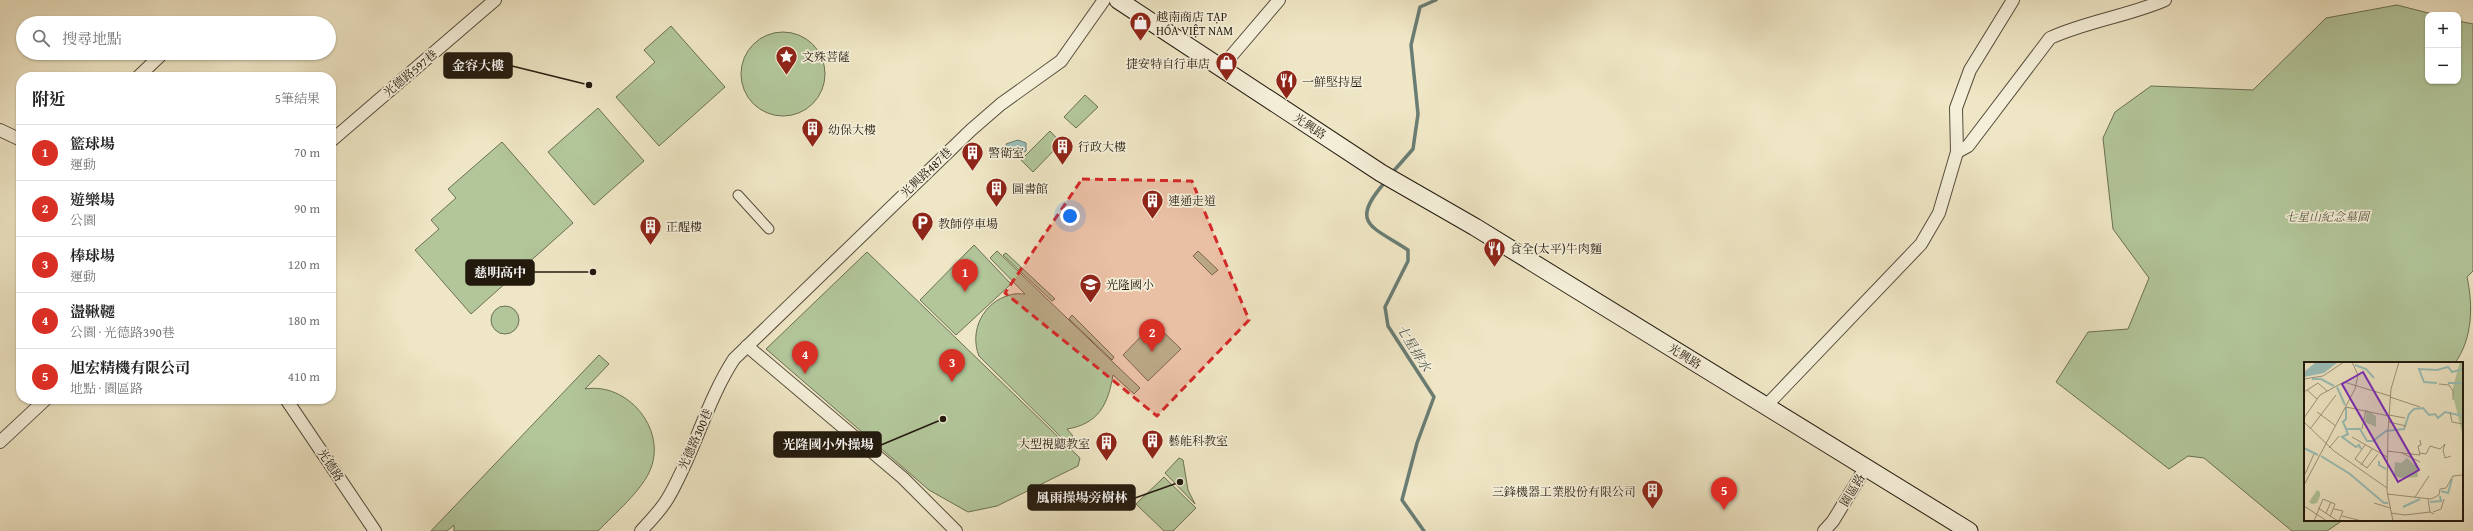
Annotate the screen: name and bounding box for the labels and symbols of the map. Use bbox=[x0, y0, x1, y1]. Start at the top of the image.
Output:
place label: 越南商店 TẠP HÓA VIỆT NAM bbox=[1156, 8, 1233, 39]
shop icon: 越南商店 TẠP HÓA VIỆT NAM bbox=[1128, 10, 1154, 43]
place icon: 文殊菩薩 bbox=[774, 43, 800, 76]
street label: 光德路597巷 bbox=[380, 45, 440, 101]
place label: 文殊菩薩 bbox=[802, 48, 850, 65]
shop icon: 捷安特自行車店 bbox=[1213, 50, 1239, 83]
callout: 金容大樓 bbox=[444, 53, 512, 78]
place label: 捷安特自行車店 bbox=[1126, 55, 1210, 72]
text: 金容大樓 bbox=[452, 56, 504, 75]
restaurant icon: 一鮮堅持屋 bbox=[1273, 68, 1299, 101]
place label: 一鮮堅持屋 bbox=[1302, 73, 1362, 90]
street label: 光興路 bbox=[1290, 109, 1330, 143]
building icon: 幼保大樓 bbox=[799, 116, 825, 149]
place label: 幼保大樓 bbox=[828, 121, 876, 138]
building icon: 行政大樓 bbox=[1050, 133, 1076, 166]
place label: 行政大樓 bbox=[1078, 138, 1126, 155]
building icon: 警衛室 bbox=[959, 139, 985, 172]
street label: 光興路487巷 bbox=[897, 143, 955, 201]
place label: 警衛室 bbox=[988, 144, 1024, 161]
building icon: 圖書館 bbox=[984, 175, 1010, 208]
place label: 圖書館 bbox=[1012, 180, 1048, 197]
building icon: 連通走道 bbox=[1140, 187, 1166, 220]
place label: 連通走道 bbox=[1168, 192, 1216, 209]
your location bbox=[1060, 206, 1080, 226]
park label: 七星山紀念墓園 bbox=[2285, 208, 2371, 225]
parking icon: 教師停車場 bbox=[910, 210, 936, 243]
building icon: 正醒樓 bbox=[638, 213, 664, 246]
place label: 教師停車場 bbox=[938, 215, 998, 232]
place label: 正醒樓 bbox=[666, 218, 702, 235]
restaurant icon: 食全(太平)牛肉麵 bbox=[1481, 235, 1507, 268]
place label: 食全(太平)牛肉麵 bbox=[1510, 240, 1602, 257]
pin: 1 bbox=[952, 259, 978, 292]
callout: 慈明高中 bbox=[466, 260, 534, 285]
text: 慈明高中 bbox=[474, 263, 526, 282]
school or university icon: 光隆國小 bbox=[1078, 271, 1104, 304]
place label: 光隆國小 bbox=[1106, 276, 1154, 293]
pin: 2 bbox=[1139, 319, 1165, 352]
water label: 七星排水 bbox=[1392, 321, 1437, 377]
street label: 光興路 bbox=[1665, 339, 1705, 373]
pin: 4 bbox=[792, 341, 818, 374]
pin: 3 bbox=[939, 349, 965, 382]
inset map bbox=[2304, 362, 2463, 521]
street label: 光德路300巷 bbox=[674, 406, 716, 472]
building icon: 藝能科教室 bbox=[1140, 427, 1166, 460]
building icon: 大型視聽教室 bbox=[1093, 430, 1119, 463]
callout: 光隆國小外操場 bbox=[774, 432, 881, 457]
place label: 藝能科教室 bbox=[1168, 432, 1228, 449]
text: 光隆國小外操場 bbox=[782, 435, 874, 454]
place label: 大型視聽教室 bbox=[1018, 435, 1090, 452]
street label: 光德路 bbox=[314, 445, 348, 485]
street label: 園區路 bbox=[1835, 470, 1869, 510]
pin: 5 bbox=[1711, 477, 1737, 510]
building icon: 三鋒機器工業股份有限公司 bbox=[1639, 478, 1665, 511]
place label: 三鋒機器工業股份有限公司 bbox=[1492, 483, 1636, 500]
callout: 風雨操場旁樹林 bbox=[1028, 485, 1135, 510]
text: 風雨操場旁樹林 bbox=[1036, 488, 1128, 507]

